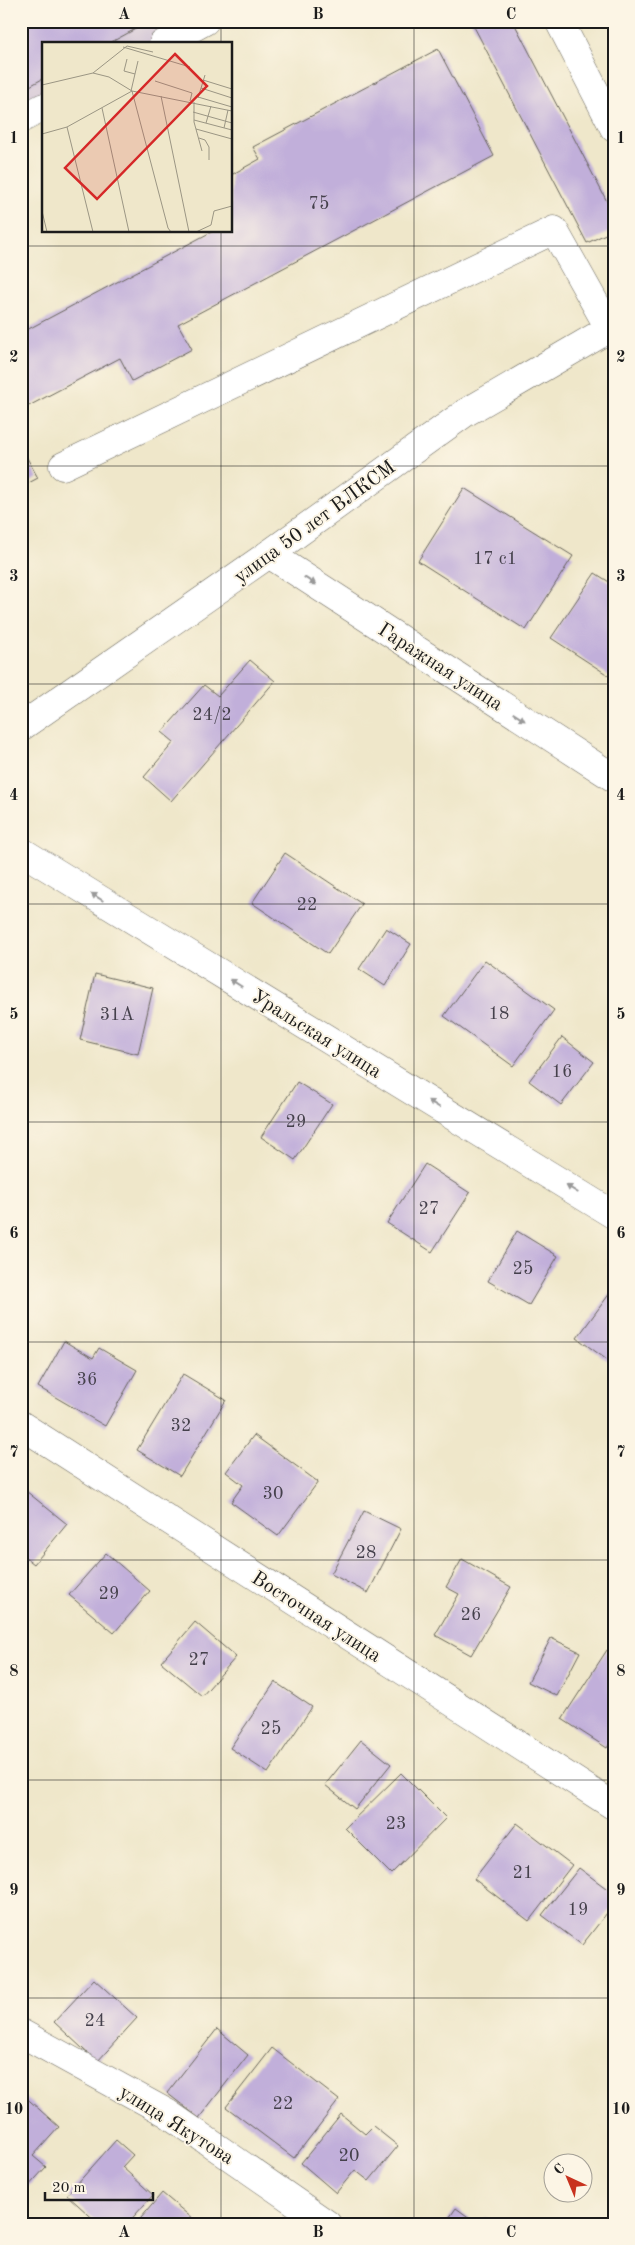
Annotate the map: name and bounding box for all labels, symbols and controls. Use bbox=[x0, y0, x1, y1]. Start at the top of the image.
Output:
text: A bbox=[118, 7, 130, 23]
text: B bbox=[312, 7, 324, 23]
text: C bbox=[506, 7, 516, 23]
inset map bbox=[42, 42, 232, 232]
text: 1 bbox=[9, 131, 19, 147]
text: 1 bbox=[616, 131, 626, 147]
house number: 75 bbox=[309, 195, 329, 213]
text: 2 bbox=[9, 350, 19, 366]
text: 2 bbox=[616, 350, 626, 366]
street label: улица 50 лет ВЛКСМ bbox=[231, 458, 400, 588]
house number: 17 с1 bbox=[473, 550, 517, 568]
text: 3 bbox=[9, 569, 19, 585]
text: 3 bbox=[616, 569, 626, 585]
one-way arrow bbox=[303, 576, 316, 586]
street label: Гаражная улица bbox=[374, 620, 506, 715]
house number: 24/2 bbox=[192, 706, 232, 724]
one-way arrow bbox=[513, 712, 526, 722]
text: 4 bbox=[9, 788, 19, 804]
text: 4 bbox=[616, 788, 626, 804]
one-way arrow bbox=[91, 893, 104, 902]
house number: 22 bbox=[297, 896, 317, 914]
one-way arrow bbox=[229, 978, 242, 987]
street label: Уральская улица bbox=[247, 987, 385, 1083]
house number: 18 bbox=[489, 1005, 509, 1023]
house number: 31А bbox=[100, 1006, 135, 1024]
text: 5 bbox=[9, 1007, 19, 1023]
text: 5 bbox=[616, 1007, 626, 1023]
house number: 16 bbox=[552, 1063, 572, 1081]
one-way arrow bbox=[427, 1100, 440, 1109]
house number: 29 bbox=[286, 1113, 306, 1131]
one-way arrow bbox=[566, 1185, 579, 1194]
house number: 27 bbox=[419, 1200, 439, 1218]
text: 6 bbox=[9, 1226, 19, 1242]
text: 6 bbox=[616, 1226, 626, 1242]
house number: 25 bbox=[513, 1260, 533, 1278]
house number: 36 bbox=[77, 1371, 97, 1389]
house number: 32 bbox=[171, 1417, 191, 1435]
text: 7 bbox=[9, 1445, 19, 1461]
text: 7 bbox=[616, 1445, 626, 1461]
house number: 30 bbox=[263, 1485, 283, 1503]
house number: 28 bbox=[356, 1544, 376, 1562]
street label: Восточная улица bbox=[248, 1568, 384, 1667]
house number: 29 bbox=[99, 1585, 119, 1603]
house number: 26 bbox=[461, 1606, 481, 1624]
house number: 27 bbox=[189, 1651, 209, 1669]
text: 8 bbox=[9, 1664, 19, 1680]
text: 8 bbox=[616, 1664, 626, 1680]
house number: 25 bbox=[261, 1720, 281, 1738]
house number: 23 bbox=[386, 1815, 406, 1833]
house number: 21 bbox=[513, 1864, 533, 1882]
text: 9 bbox=[9, 1883, 19, 1899]
text: 9 bbox=[616, 1883, 626, 1899]
house number: 19 bbox=[568, 1901, 588, 1919]
house number: 24 bbox=[85, 2012, 105, 2030]
street label: улица Якутова bbox=[115, 2082, 237, 2169]
house number: 22 bbox=[273, 2095, 293, 2113]
text: 10 bbox=[5, 2102, 23, 2118]
text: 10 bbox=[612, 2102, 630, 2118]
house number: 20 bbox=[339, 2147, 359, 2165]
north arrow bbox=[542, 2152, 592, 2202]
text: С bbox=[551, 2161, 568, 2178]
scale bar bbox=[45, 2170, 152, 2202]
text: 20 m bbox=[52, 2181, 86, 2196]
text: A bbox=[118, 2225, 130, 2241]
text: B bbox=[312, 2225, 324, 2241]
text: C bbox=[506, 2225, 516, 2241]

